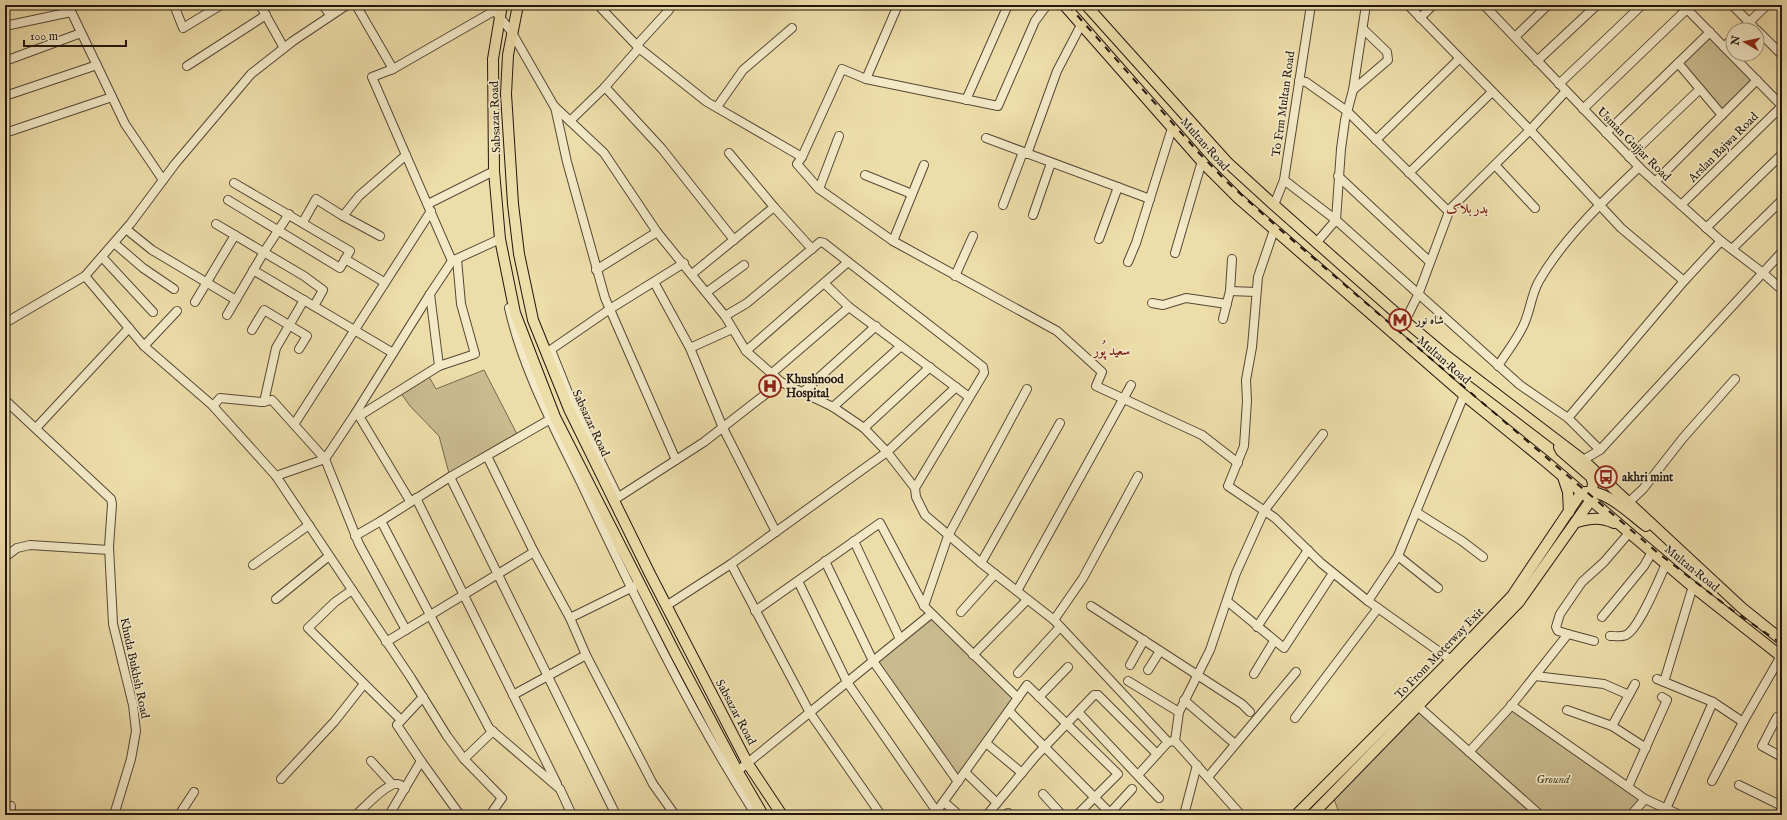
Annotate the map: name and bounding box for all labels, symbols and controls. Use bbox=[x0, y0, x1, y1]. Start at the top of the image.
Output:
scale bar bbox=[24, 22, 126, 48]
north arrow bbox=[1725, 22, 1765, 62]
text: 100 m bbox=[30, 29, 58, 44]
text: N bbox=[1728, 34, 1744, 47]
street label: To Frm Multan Road bbox=[1269, 50, 1298, 158]
street label: Sabsazar Road bbox=[487, 80, 504, 153]
street label: Usman Gujjar Road bbox=[1594, 104, 1674, 185]
street label: Arslan Bajwa Road bbox=[1684, 109, 1762, 186]
street label: Multan Road bbox=[1177, 115, 1233, 174]
district label: بدر بلاک bbox=[1446, 201, 1488, 218]
metro station icon: شاہ نور bbox=[1387, 307, 1413, 333]
place label: شاہ نور bbox=[1414, 313, 1444, 328]
street label: Multan Road bbox=[1414, 333, 1474, 388]
district label: سعید پُور bbox=[1092, 339, 1130, 360]
place label: Khushnood Hospital bbox=[786, 372, 844, 402]
hospital icon: Khushnood Hospital bbox=[757, 373, 783, 399]
street label: Sabsazar Road bbox=[569, 387, 613, 460]
bus stop icon: akhri mint bbox=[1593, 464, 1619, 490]
place label: akhri mint bbox=[1622, 470, 1674, 485]
street label: Multan Road bbox=[1661, 542, 1723, 595]
street label: To From Moterway Exit bbox=[1392, 604, 1487, 702]
street label: Khuda Bukhsh Road bbox=[116, 616, 153, 720]
street label: Sabsazar Road bbox=[712, 677, 759, 748]
park label: Ground bbox=[1536, 772, 1571, 787]

